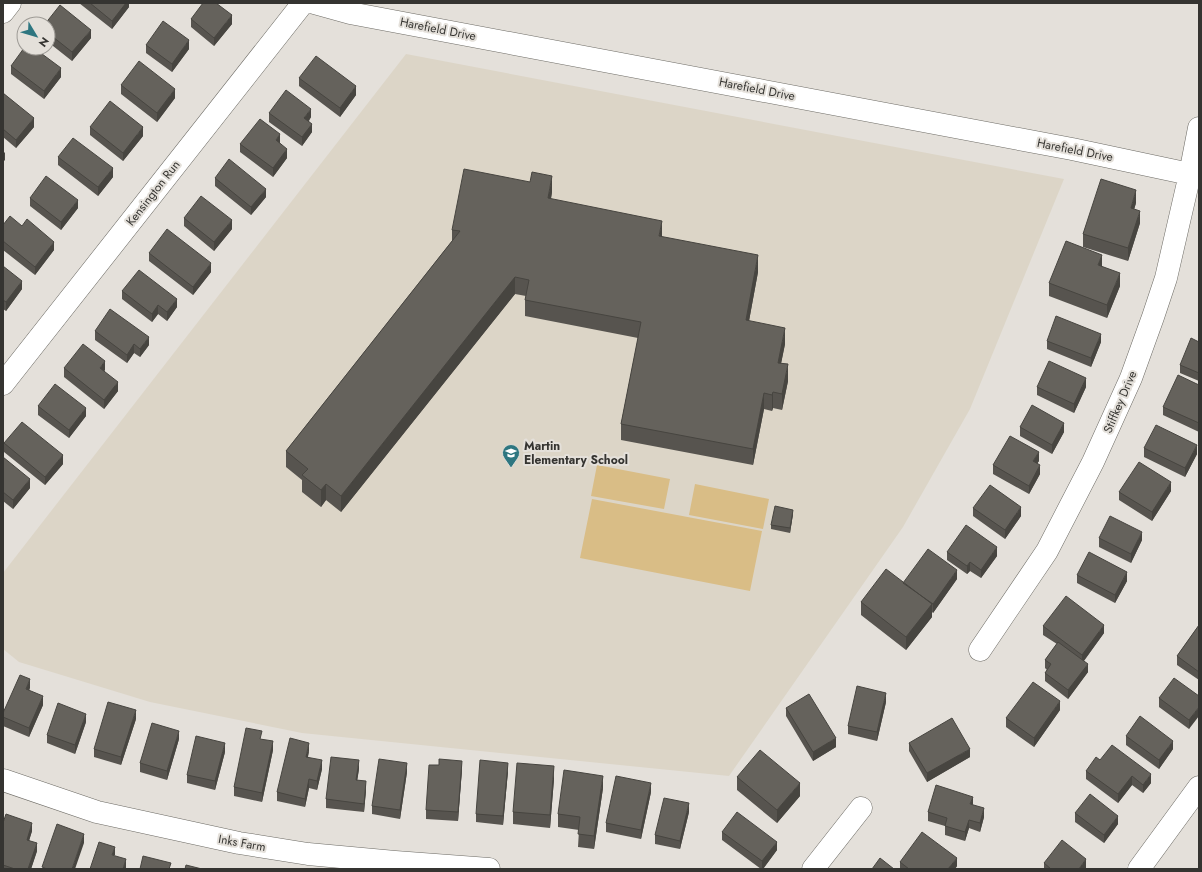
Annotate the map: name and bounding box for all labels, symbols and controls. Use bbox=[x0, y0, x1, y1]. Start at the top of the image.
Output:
street label: Harefield Drive bbox=[398, 13, 478, 45]
north arrow bbox=[16, 16, 56, 56]
text: N bbox=[35, 34, 53, 51]
street label: Harefield Drive bbox=[717, 73, 797, 105]
street label: Harefield Drive bbox=[1035, 134, 1115, 166]
street label: Kensington Run bbox=[122, 156, 184, 230]
street label: Stiffkey Drive bbox=[1099, 368, 1141, 436]
place label: Martin Elementary School bbox=[524, 437, 628, 469]
school or university icon: Martin Elementary School bbox=[501, 443, 521, 468]
street label: Inks Farm bbox=[217, 830, 267, 856]

